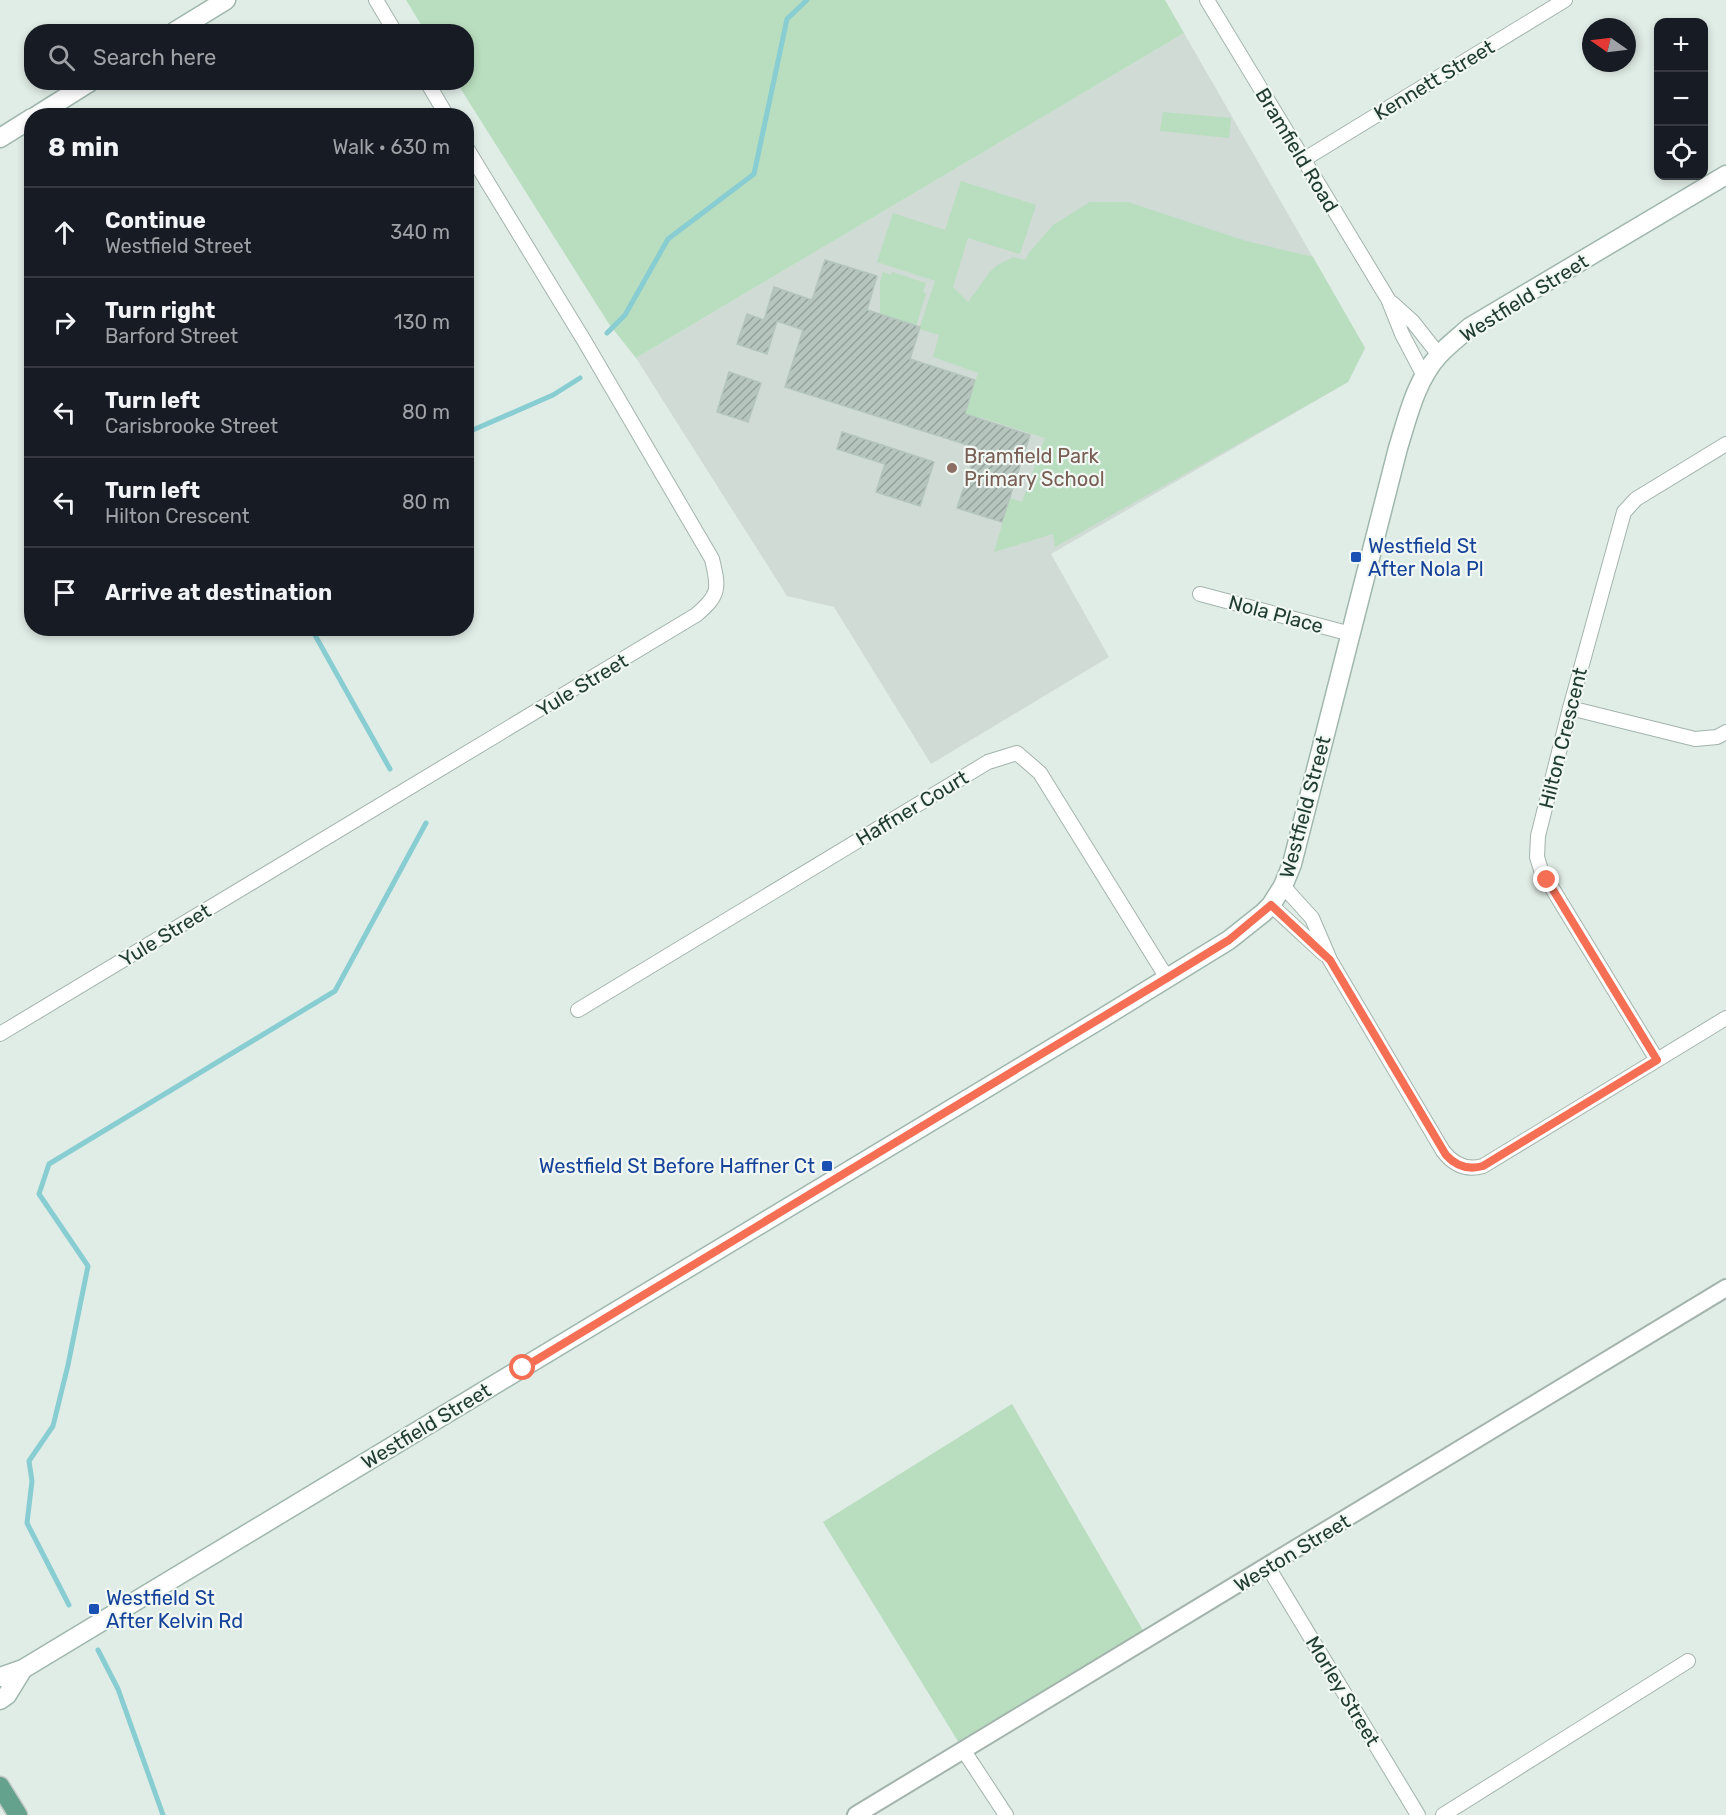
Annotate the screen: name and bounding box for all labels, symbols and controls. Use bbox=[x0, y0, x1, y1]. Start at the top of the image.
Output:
north arrow bbox=[1582, 18, 1636, 72]
map controls bbox=[1654, 18, 1708, 180]
button: + bbox=[1654, 18, 1708, 72]
search box bbox=[24, 24, 474, 90]
street label: Kennett Street bbox=[1369, 35, 1499, 125]
icon: search bbox=[45, 41, 78, 74]
text: Search here bbox=[93, 44, 216, 71]
button: − bbox=[1654, 72, 1708, 126]
street label: Bramfield Road bbox=[1250, 84, 1344, 216]
button: locate bbox=[1654, 126, 1708, 180]
text: 8 min bbox=[48, 132, 119, 163]
text: Walk · 630 m bbox=[333, 135, 450, 159]
text: Continue bbox=[105, 207, 206, 234]
icon: ahead bbox=[48, 216, 81, 249]
text: 340 m bbox=[390, 220, 450, 244]
text: Westfield Street bbox=[105, 234, 251, 258]
street label: Westfield Street bbox=[1456, 249, 1593, 347]
text: Turn right bbox=[105, 297, 215, 324]
icon: right bbox=[48, 306, 81, 339]
text: 130 m bbox=[394, 310, 450, 334]
text: Barford Street bbox=[105, 324, 238, 348]
text: Turn left bbox=[105, 387, 200, 414]
icon: left bbox=[48, 396, 81, 429]
text: 80 m bbox=[402, 400, 450, 424]
text: Carisbrooke Street bbox=[105, 414, 278, 438]
place label: Bramfield Park Primary School bbox=[964, 444, 1105, 491]
marker: Bramfield Park Primary School bbox=[945, 461, 959, 475]
text: Turn left bbox=[105, 477, 200, 504]
icon: left bbox=[48, 486, 81, 519]
text: 80 m bbox=[402, 490, 450, 514]
text: Hilton Crescent bbox=[105, 504, 249, 528]
place label: Westfield St After Nola Pl bbox=[1368, 534, 1484, 581]
marker: Westfield St After Nola Pl bbox=[1349, 550, 1363, 564]
icon: arrive bbox=[48, 576, 81, 609]
text: Arrive at destination bbox=[105, 579, 332, 606]
street label: Nola Place bbox=[1226, 590, 1326, 638]
street label: Yule Street bbox=[532, 648, 632, 722]
street label: Hilton Crescent bbox=[1534, 665, 1592, 811]
street label: Westfield Street bbox=[1274, 733, 1336, 881]
street label: Haffner Court bbox=[852, 765, 973, 851]
route end bbox=[1533, 866, 1559, 892]
street label: Yule Street bbox=[115, 898, 215, 972]
place label: Westfield St Before Haffner Ct bbox=[539, 1154, 815, 1178]
marker: Westfield St Before Haffner Ct bbox=[820, 1159, 834, 1173]
route start bbox=[509, 1354, 535, 1380]
street label: Westfield Street bbox=[357, 1378, 495, 1474]
street label: Weston Street bbox=[1230, 1509, 1355, 1597]
place label: Westfield St After Kelvin Rd bbox=[106, 1586, 243, 1633]
marker: Westfield St After Kelvin Rd bbox=[87, 1602, 101, 1616]
street label: Morley Street bbox=[1301, 1632, 1385, 1750]

